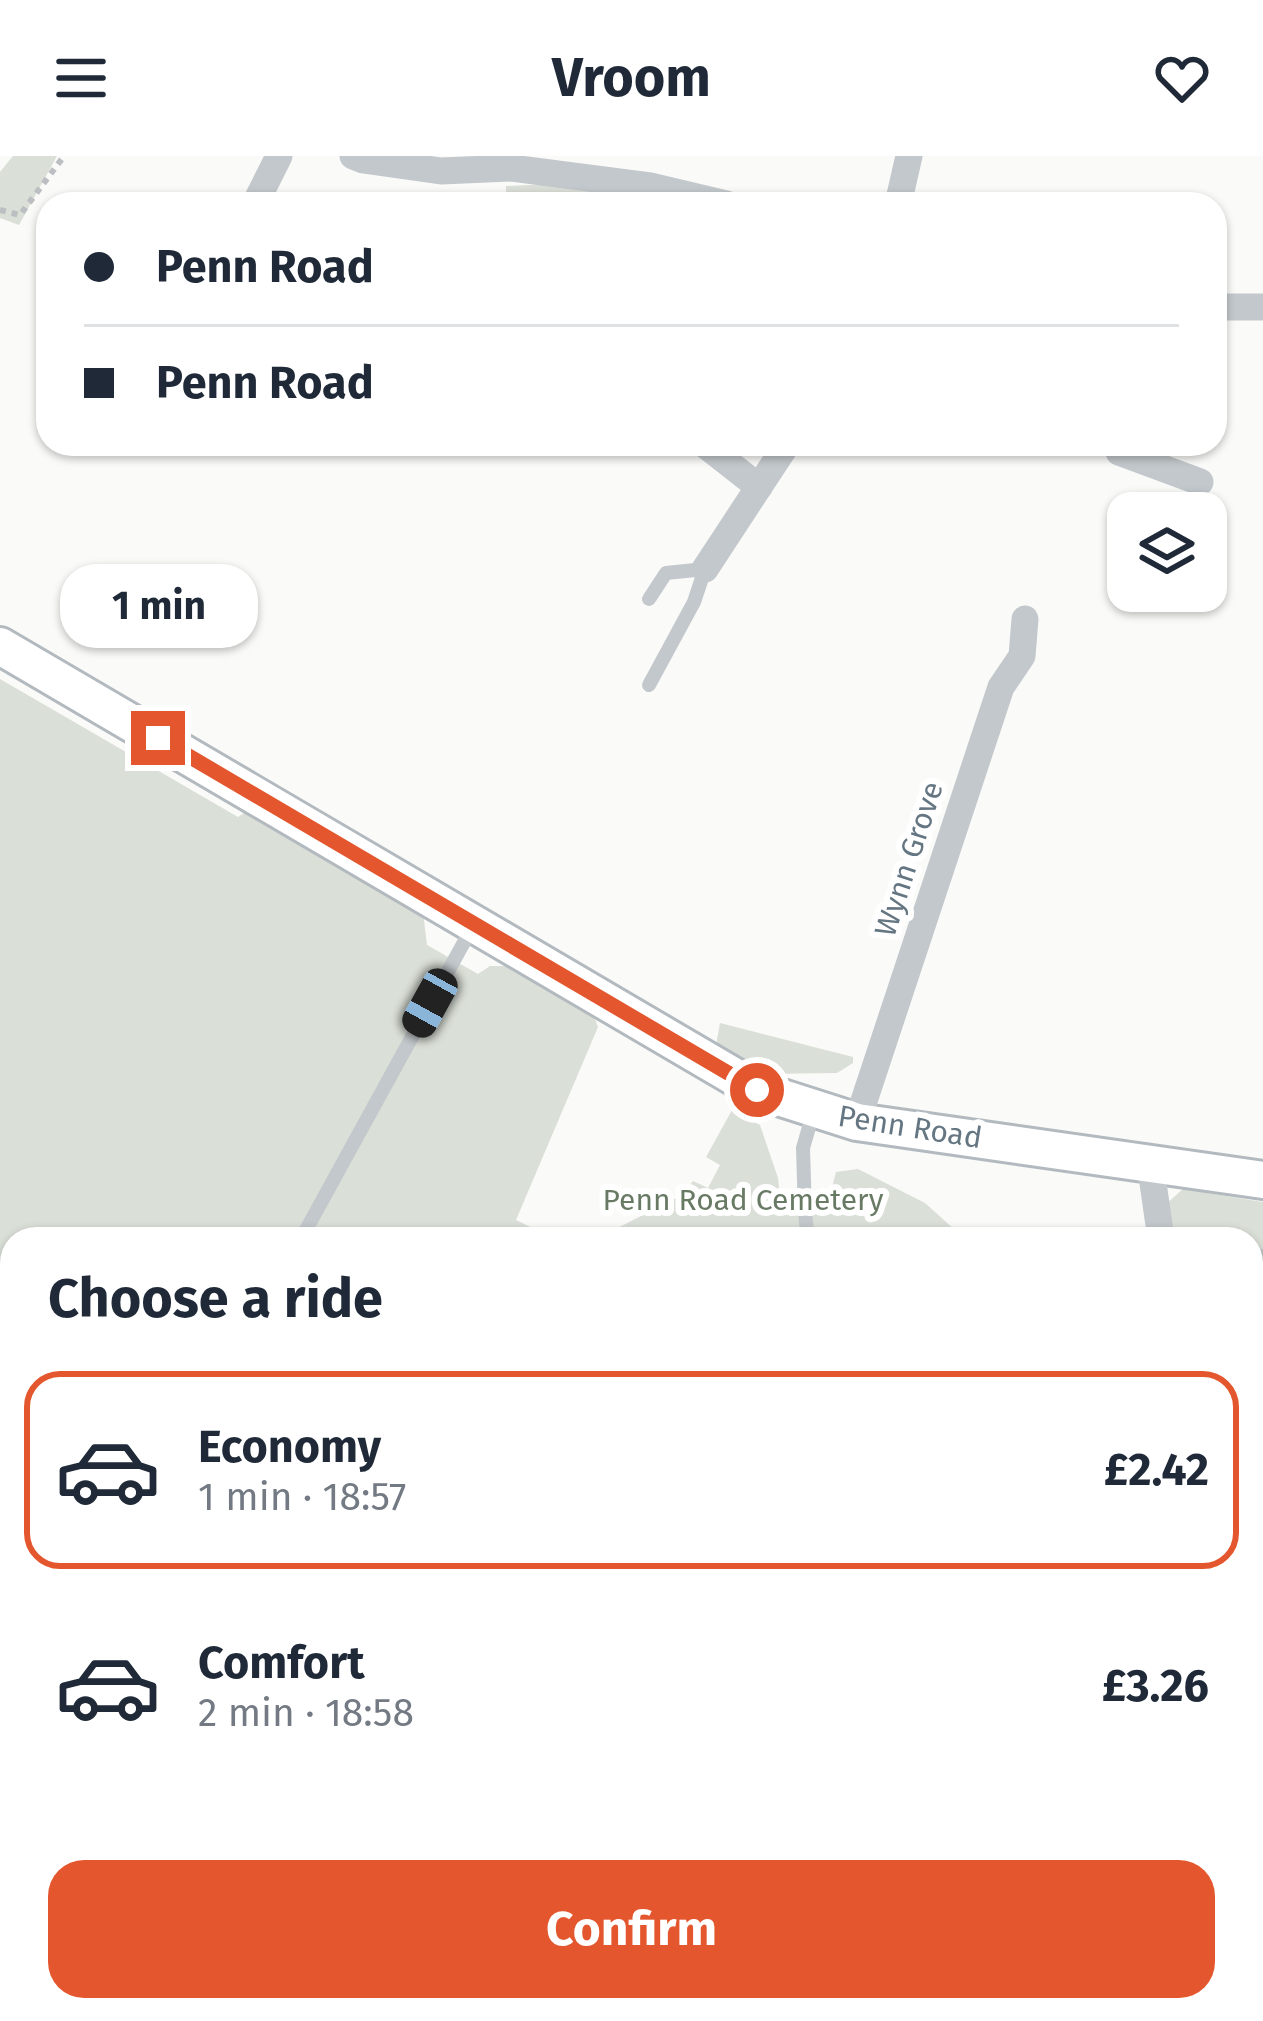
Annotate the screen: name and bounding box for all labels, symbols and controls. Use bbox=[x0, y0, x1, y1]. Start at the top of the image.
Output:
icon: menu bbox=[48, 45, 114, 111]
icon: heart bbox=[1149, 45, 1215, 111]
text: Vroom bbox=[552, 46, 711, 110]
text: Penn Road bbox=[156, 240, 374, 294]
text: Penn Road bbox=[156, 356, 374, 410]
map controls bbox=[1107, 492, 1227, 612]
button: layers bbox=[1107, 492, 1227, 612]
callout: 1 min bbox=[59, 564, 257, 648]
text: 1 min bbox=[112, 583, 206, 629]
route end bbox=[131, 711, 185, 765]
street label: Wynn Grove bbox=[867, 777, 951, 941]
car bbox=[397, 963, 463, 1043]
route start bbox=[730, 1063, 784, 1117]
street label: Penn Road bbox=[835, 1098, 985, 1156]
park label: Penn Road Cemetery bbox=[603, 1182, 884, 1218]
text: Choose a ride bbox=[48, 1267, 383, 1331]
icon: car bbox=[54, 1416, 162, 1524]
text: Economy bbox=[198, 1420, 381, 1474]
text: £2.42 bbox=[1104, 1443, 1209, 1497]
text: 1 min · 18:57 bbox=[198, 1474, 406, 1520]
icon: car bbox=[54, 1632, 162, 1740]
text: Comfort bbox=[198, 1636, 365, 1690]
text: £3.26 bbox=[1102, 1659, 1209, 1713]
text: 2 min · 18:58 bbox=[198, 1690, 414, 1736]
button: Confirm bbox=[48, 1860, 1215, 1998]

